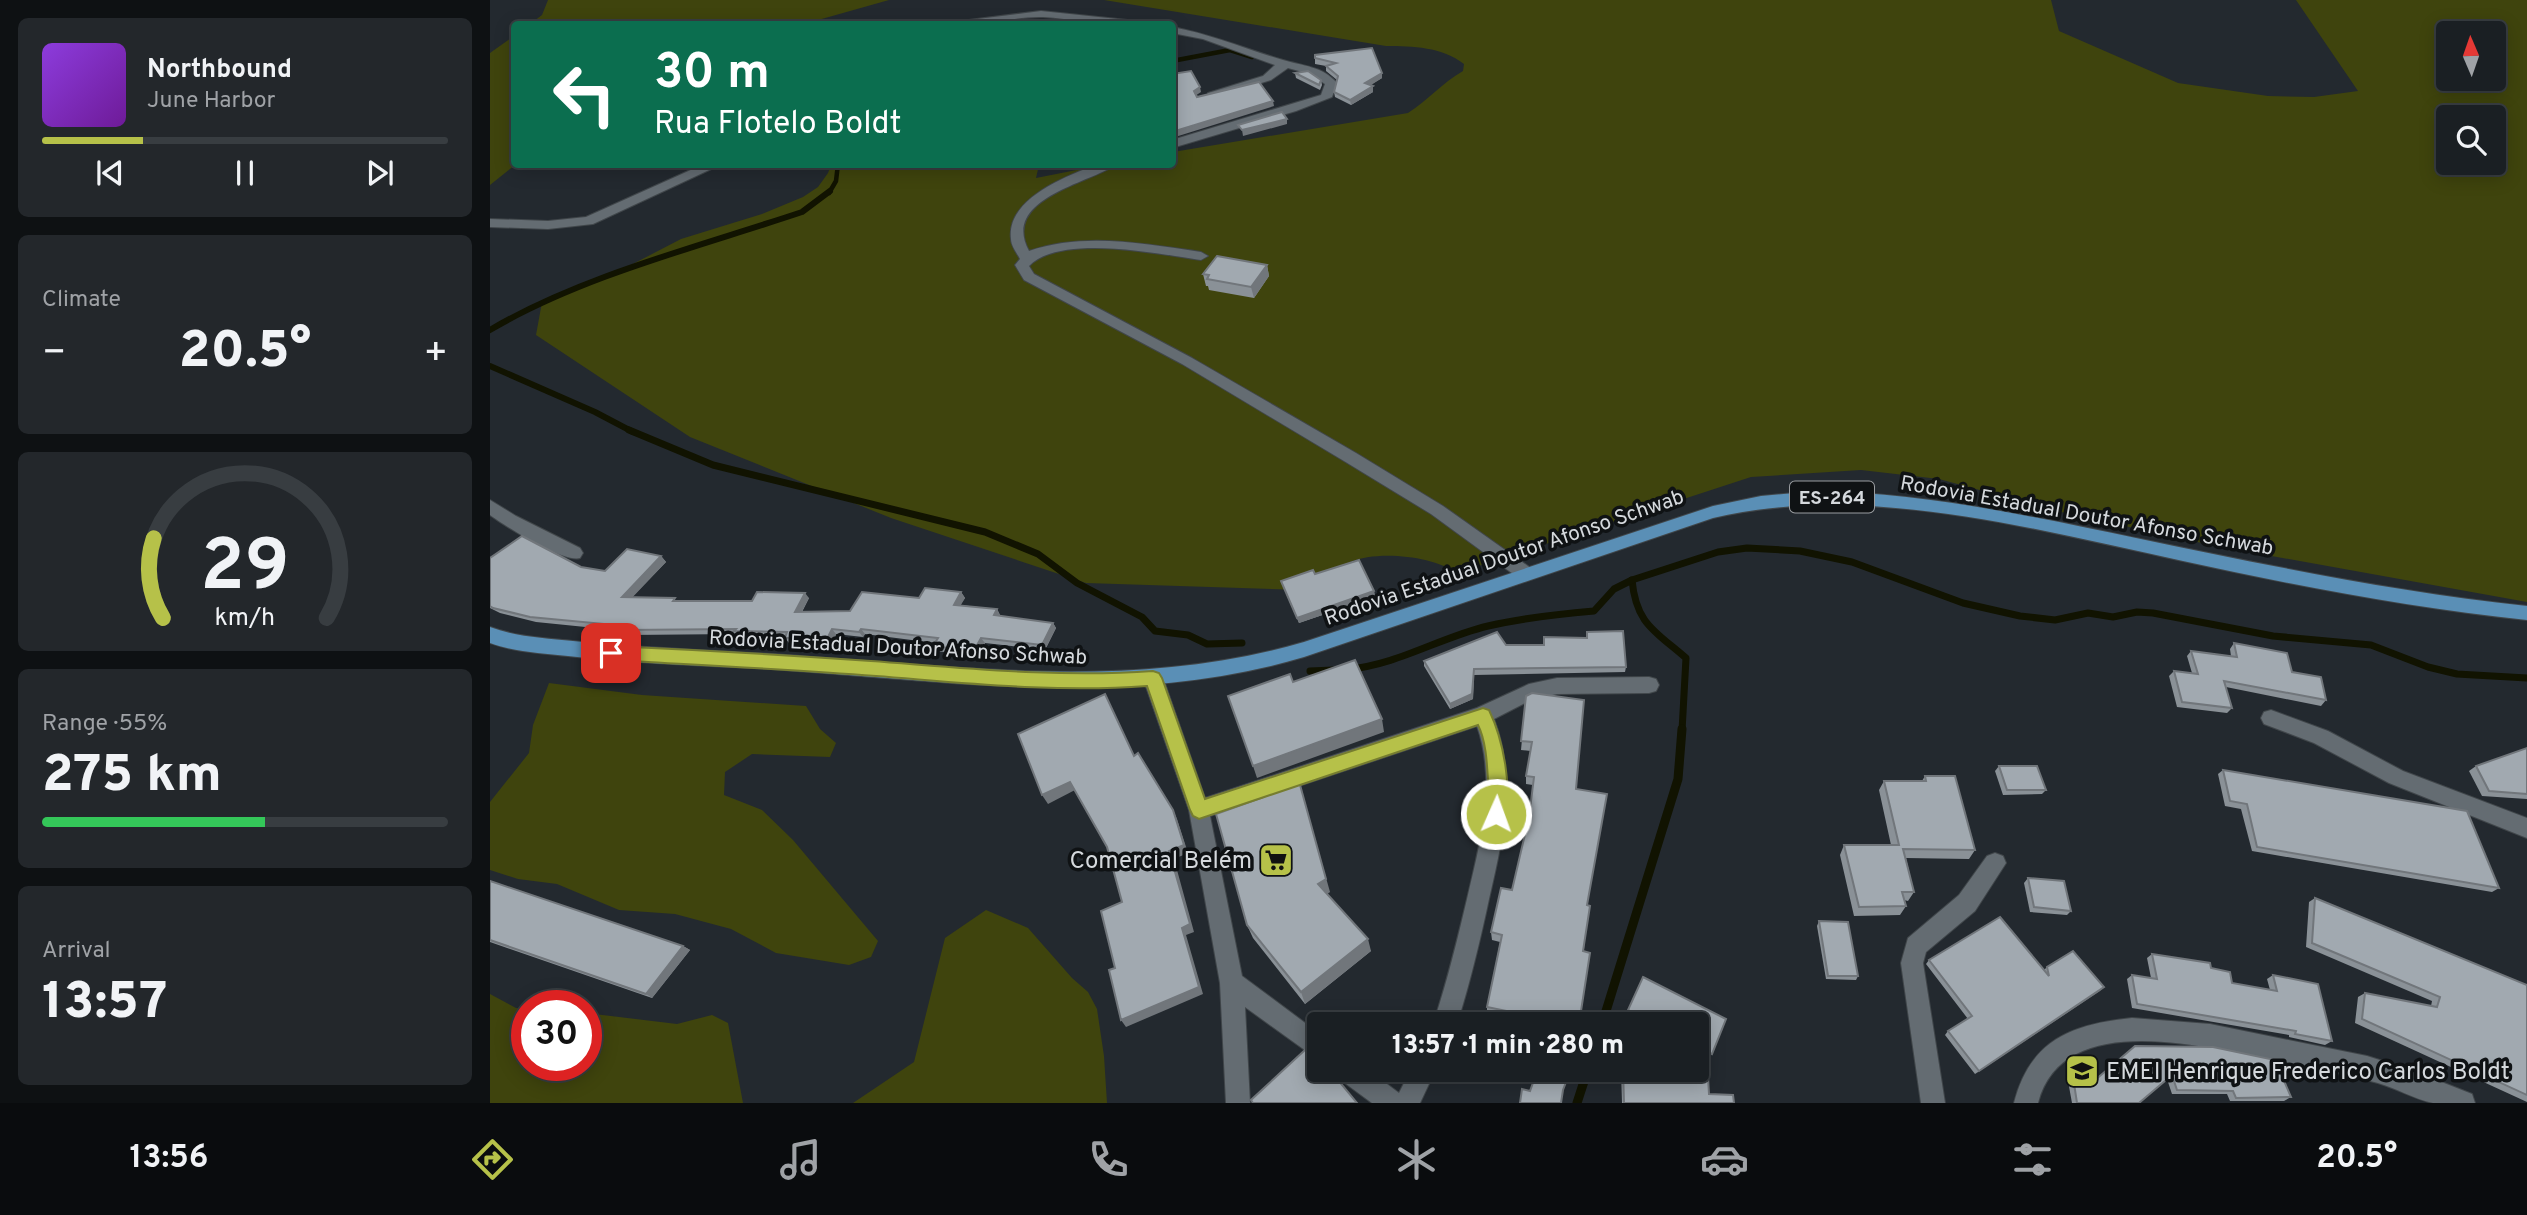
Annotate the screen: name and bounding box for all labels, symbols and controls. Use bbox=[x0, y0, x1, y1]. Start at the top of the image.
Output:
north arrow bbox=[2436, 21, 2506, 91]
map controls bbox=[2436, 21, 2506, 175]
text: 30 m bbox=[654, 44, 770, 106]
icon: left bbox=[539, 49, 630, 140]
text: Northbound bbox=[147, 54, 292, 87]
text: June Harbor bbox=[147, 87, 275, 116]
text: Rua Flotelo Boldt bbox=[654, 105, 902, 145]
button: search bbox=[2436, 105, 2506, 175]
icon: previous bbox=[91, 154, 129, 192]
icon: pause bbox=[226, 154, 264, 192]
icon: next bbox=[361, 154, 399, 192]
text: Climate bbox=[42, 286, 121, 315]
text: 20.5° bbox=[179, 320, 311, 386]
text: − bbox=[42, 330, 67, 379]
text: + bbox=[423, 330, 448, 379]
street label: Rodovia Estadual Doutor Afonso Schwab bbox=[1898, 470, 2276, 563]
road number: ES-264 bbox=[1790, 482, 1874, 512]
street label: Rodovia Estadual Doutor Afonso Schwab bbox=[1321, 484, 1688, 633]
text: 29 bbox=[200, 524, 290, 616]
text: km/h bbox=[215, 602, 275, 634]
pin bbox=[581, 623, 641, 683]
street label: Rodovia Estadual Doutor Afonso Schwab bbox=[708, 625, 1088, 672]
icon: arrive bbox=[592, 634, 630, 672]
text: Range · 55% bbox=[42, 710, 167, 739]
text: 275 km bbox=[42, 744, 222, 810]
position arrow bbox=[1459, 777, 1533, 851]
supermarket icon: Comercial Belém bbox=[1257, 841, 1295, 879]
place label: Comercial Belém bbox=[1069, 847, 1252, 877]
text: Arrival bbox=[42, 937, 111, 966]
text: 13:57 bbox=[42, 971, 167, 1037]
speed limit sign: 30 bbox=[511, 990, 602, 1081]
text: 13:57 · 1 min · 280 m bbox=[1392, 1030, 1624, 1063]
school or university icon: EMEI Henrique Frederico Carlos Boldt bbox=[2063, 1052, 2101, 1090]
place label: EMEI Henrique Frederico Carlos Boldt bbox=[2106, 1058, 2510, 1088]
icon: directions bbox=[468, 1135, 517, 1184]
icon: music bbox=[776, 1135, 825, 1184]
icon: phone bbox=[1084, 1135, 1133, 1184]
icon: climate bbox=[1392, 1135, 1441, 1184]
icon: car bbox=[1700, 1135, 1749, 1184]
icon: filters bbox=[2008, 1135, 2057, 1184]
text: 13:56 bbox=[130, 1139, 209, 1179]
text: 20.5° bbox=[2316, 1139, 2397, 1179]

